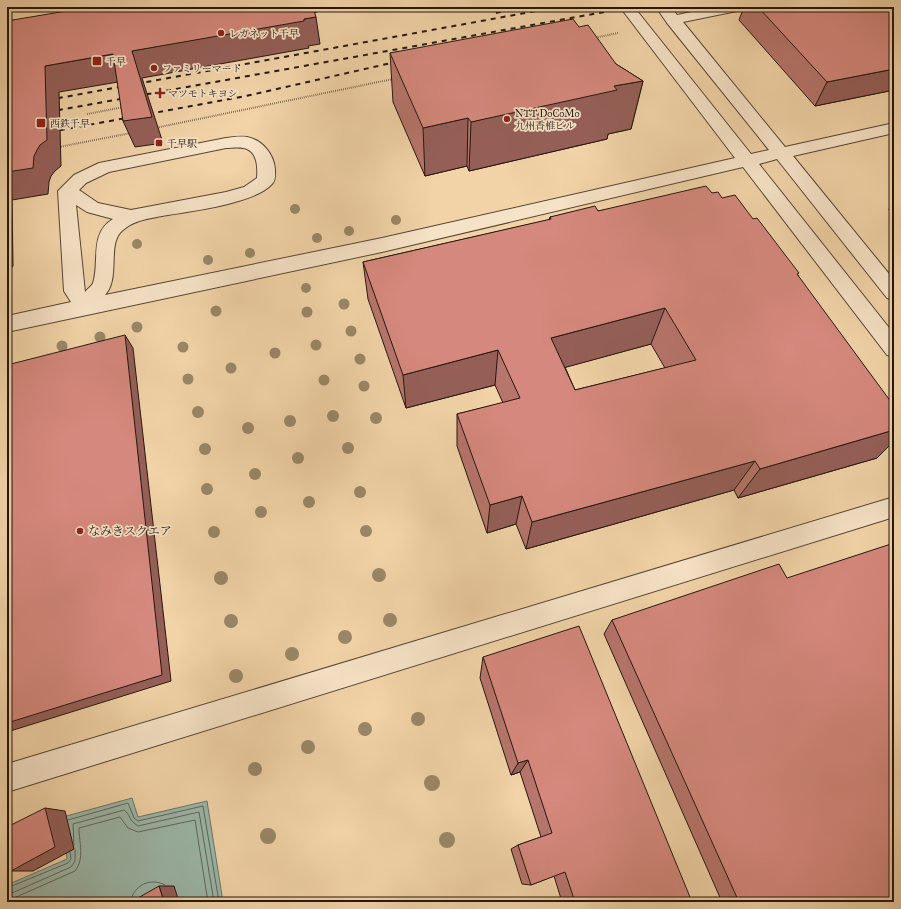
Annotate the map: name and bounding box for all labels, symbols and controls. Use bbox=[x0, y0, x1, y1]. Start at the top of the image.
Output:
marker: レガネット千早 bbox=[216, 28, 226, 38]
place label: レガネット千早 bbox=[229, 28, 299, 40]
marker: 千早 bbox=[91, 55, 103, 67]
place label: 千早 bbox=[106, 56, 126, 68]
marker: ファミリーマート bbox=[149, 63, 159, 73]
place label: ファミリーマート bbox=[162, 63, 242, 75]
marker: マツモトキヨシ bbox=[155, 88, 165, 98]
place label: マツモトキヨシ bbox=[168, 88, 238, 100]
place label: NTT DoCoMo 九州香椎ビル bbox=[515, 108, 580, 132]
marker: NTT DoCoMo 九州香椎ビル bbox=[502, 114, 512, 124]
marker: 西鉄千早 bbox=[35, 117, 47, 129]
place label: 西鉄千早 bbox=[50, 118, 90, 130]
marker: 千早駅 bbox=[154, 138, 164, 148]
place label: 千早駅 bbox=[167, 138, 197, 150]
place label: なみきスクエア bbox=[88, 524, 172, 538]
marker: なみきスクエア bbox=[75, 526, 85, 536]

